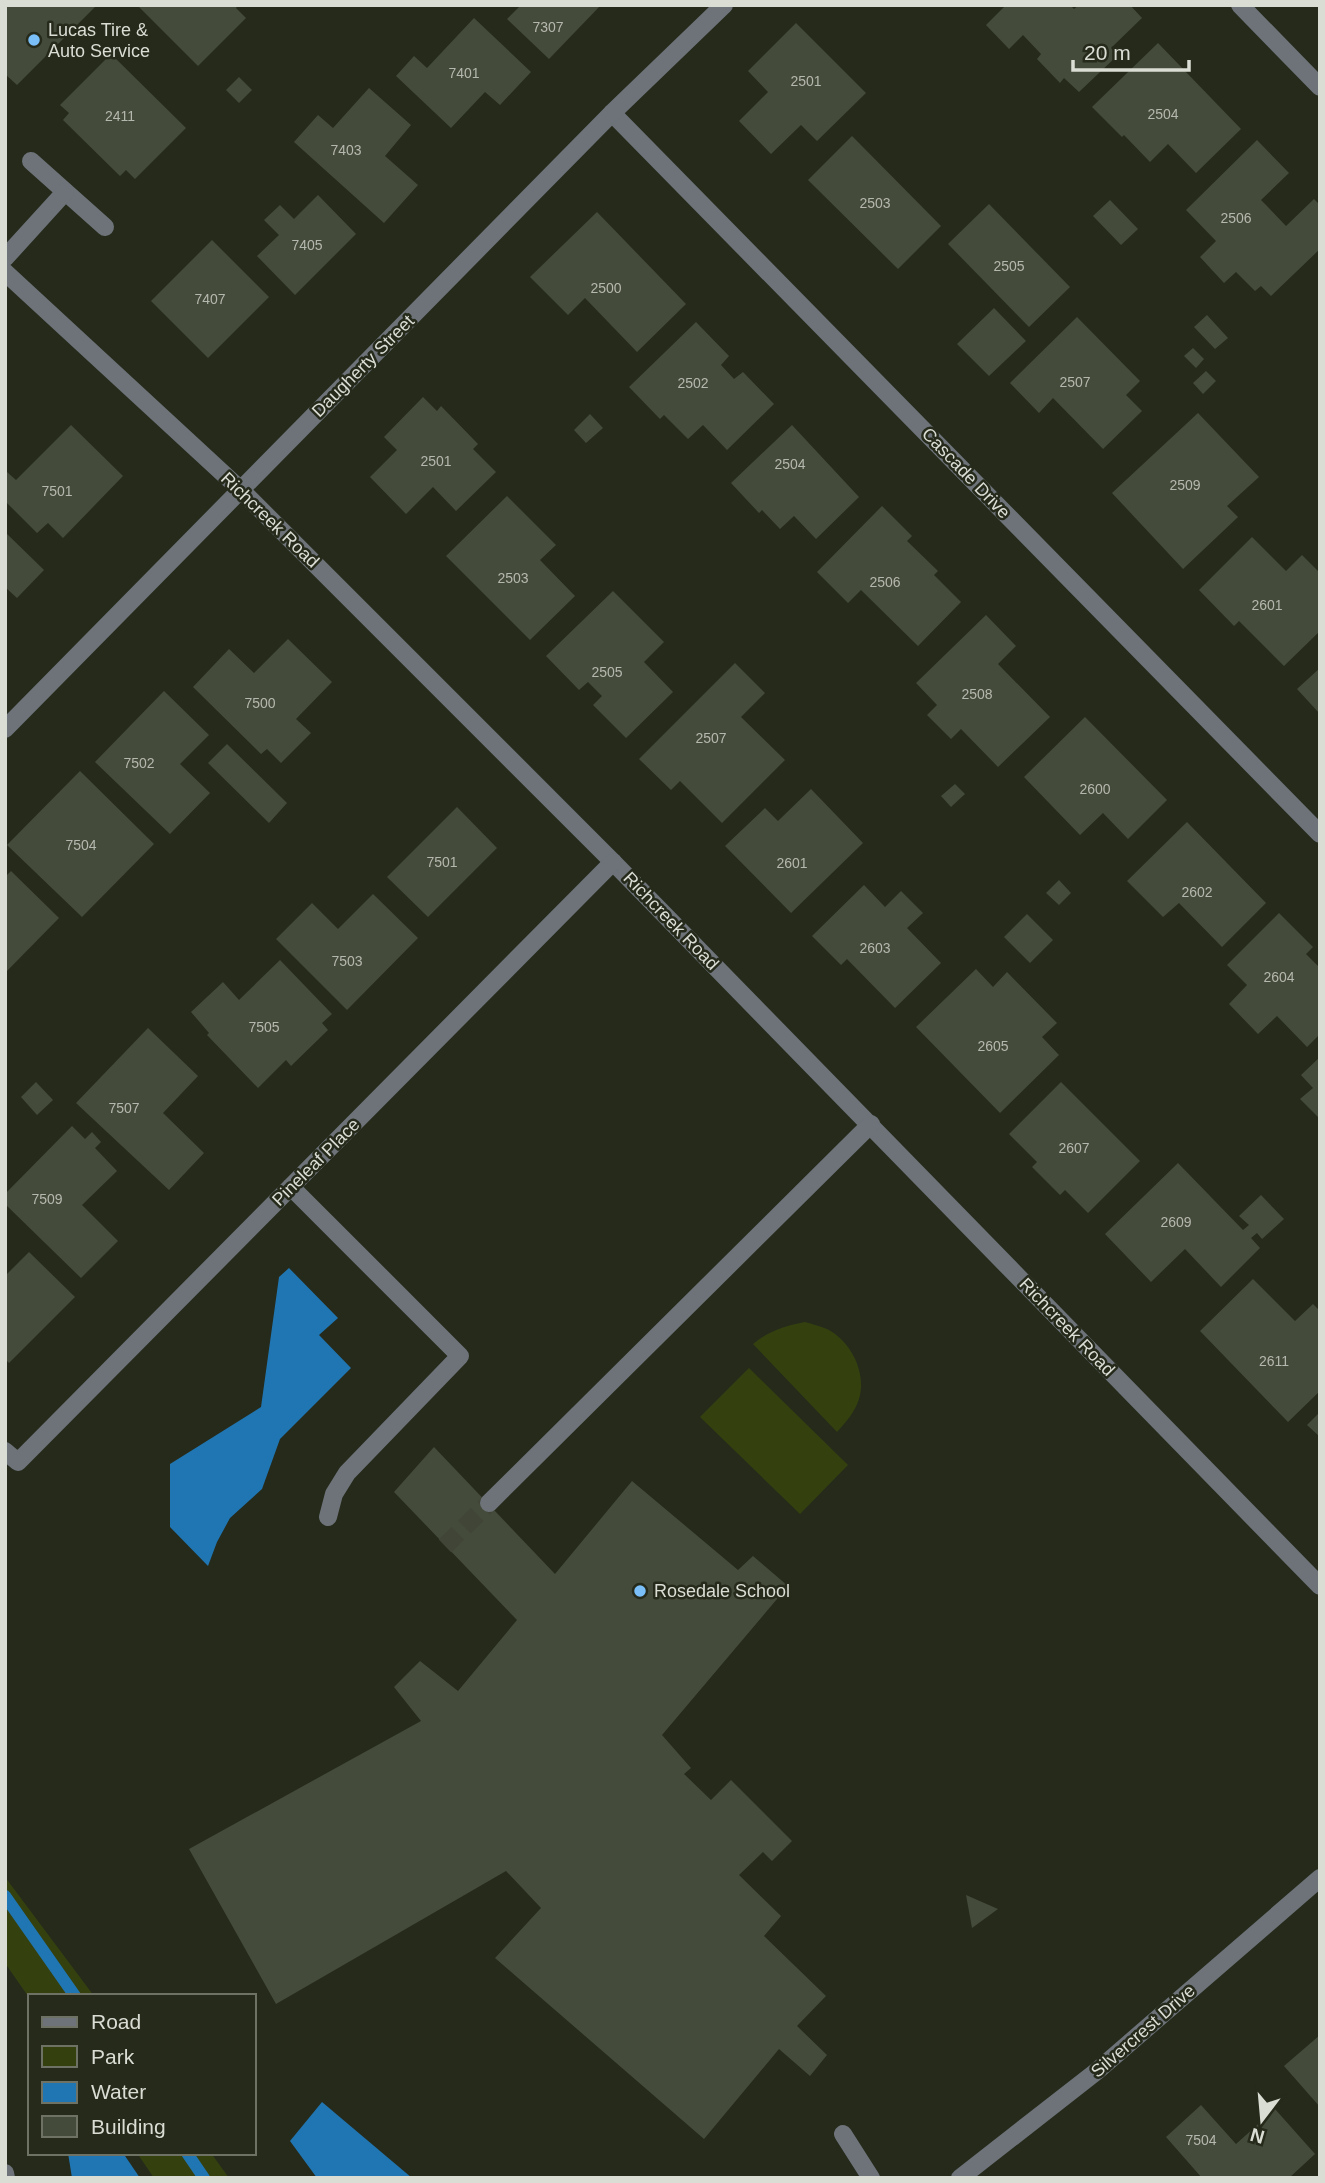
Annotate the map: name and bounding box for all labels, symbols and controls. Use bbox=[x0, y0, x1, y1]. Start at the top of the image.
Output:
house number: 7307 bbox=[532, 19, 564, 35]
place label: Lucas Tire & Auto Service bbox=[48, 20, 150, 61]
scale bar bbox=[1073, 28, 1188, 72]
marker: Lucas Tire & Auto Service bbox=[26, 32, 42, 48]
text: 20 m bbox=[1084, 41, 1131, 64]
house number: 7401 bbox=[448, 65, 480, 81]
house number: 2501 bbox=[790, 73, 822, 89]
house number: 2504 bbox=[1147, 106, 1179, 122]
house number: 2411 bbox=[105, 108, 135, 124]
house number: 7403 bbox=[330, 142, 362, 158]
house number: 2503 bbox=[859, 195, 891, 211]
house number: 2506 bbox=[1220, 210, 1252, 226]
house number: 7405 bbox=[291, 237, 323, 253]
house number: 2505 bbox=[993, 258, 1025, 274]
house number: 2500 bbox=[590, 280, 622, 296]
house number: 7407 bbox=[194, 291, 226, 307]
street label: Daugherty Street bbox=[308, 311, 418, 421]
house number: 2507 bbox=[1059, 374, 1091, 390]
house number: 2502 bbox=[677, 375, 709, 391]
street label: Cascade Drive bbox=[918, 424, 1014, 522]
house number: 2501 bbox=[420, 453, 452, 469]
house number: 2504 bbox=[774, 456, 806, 472]
street label: Richcreek Road bbox=[217, 468, 323, 572]
house number: 2509 bbox=[1169, 477, 1201, 493]
house number: 7501 bbox=[41, 483, 73, 499]
house number: 2503 bbox=[497, 570, 529, 586]
house number: 2506 bbox=[869, 574, 901, 590]
house number: 2601 bbox=[1251, 597, 1283, 613]
house number: 2505 bbox=[591, 664, 623, 680]
house number: 2508 bbox=[961, 686, 993, 702]
house number: 7500 bbox=[244, 695, 276, 711]
house number: 2507 bbox=[695, 730, 727, 746]
house number: 7502 bbox=[123, 755, 155, 771]
house number: 2600 bbox=[1079, 781, 1111, 797]
house number: 7504 bbox=[65, 837, 97, 853]
house number: 7501 bbox=[426, 854, 458, 870]
house number: 2601 bbox=[776, 855, 808, 871]
street label: Richcreek Road bbox=[619, 868, 723, 974]
house number: 2602 bbox=[1181, 884, 1213, 900]
house number: 2603 bbox=[859, 940, 891, 956]
house number: 7503 bbox=[331, 953, 363, 969]
house number: 2604 bbox=[1263, 969, 1295, 985]
house number: 7505 bbox=[248, 1019, 280, 1035]
house number: 2605 bbox=[977, 1038, 1009, 1054]
house number: 7507 bbox=[108, 1100, 140, 1116]
street label: Pineleaf Place bbox=[268, 1114, 364, 1210]
house number: 2607 bbox=[1058, 1140, 1090, 1156]
house number: 7509 bbox=[31, 1191, 63, 1207]
house number: 2609 bbox=[1160, 1214, 1192, 1230]
street label: Richcreek Road bbox=[1015, 1274, 1119, 1380]
house number: 2611 bbox=[1259, 1353, 1289, 1369]
place label: Rosedale School bbox=[654, 1581, 790, 1601]
marker: Rosedale School bbox=[632, 1583, 648, 1599]
street label: Silvercrest Drive bbox=[1087, 1980, 1199, 2082]
legend bbox=[28, 1994, 256, 2155]
text: Road bbox=[91, 2010, 141, 2033]
text: Park bbox=[91, 2045, 135, 2068]
text: Water bbox=[91, 2080, 146, 2103]
north arrow bbox=[1227, 2085, 1297, 2155]
text: Building bbox=[91, 2115, 166, 2138]
text: N bbox=[1248, 2124, 1267, 2148]
house number: 7504 bbox=[1185, 2132, 1217, 2148]

